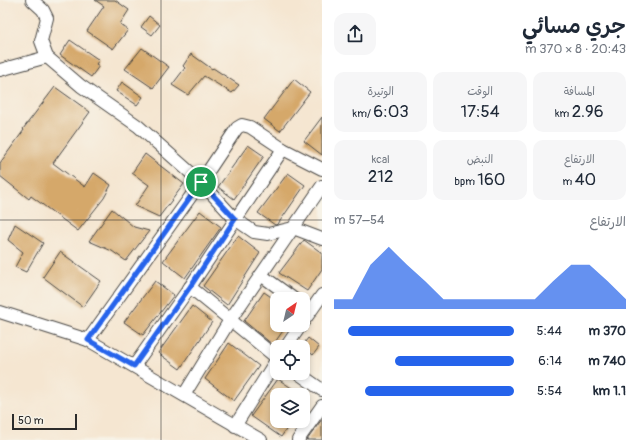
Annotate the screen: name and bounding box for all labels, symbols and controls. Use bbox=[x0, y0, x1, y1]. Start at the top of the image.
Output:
text: جري مسائي bbox=[522, 12, 626, 40]
button: share bbox=[334, 13, 376, 55]
text: 20:43 · 8 × 370 m bbox=[525, 41, 626, 57]
text: الوتيرة bbox=[367, 85, 394, 98]
text: الوقت bbox=[467, 85, 493, 98]
text: المسافة bbox=[564, 85, 595, 98]
text: 6:03 bbox=[373, 101, 409, 122]
text: 17:54 bbox=[460, 101, 500, 122]
text: 2.96 bbox=[572, 101, 604, 122]
text: /km bbox=[353, 107, 373, 120]
text: km bbox=[555, 107, 572, 120]
text: kcal bbox=[372, 153, 390, 166]
text: النبض bbox=[467, 153, 493, 166]
text: الارتفاع bbox=[564, 153, 595, 166]
pin bbox=[184, 165, 218, 199]
text: 212 bbox=[368, 166, 394, 187]
text: 160 bbox=[477, 169, 505, 190]
text: 40 bbox=[575, 169, 596, 190]
icon: arrive bbox=[190, 171, 212, 193]
text: bpm bbox=[455, 175, 477, 188]
text: m bbox=[563, 175, 575, 188]
text: 54–57 m bbox=[334, 212, 385, 228]
text: الارتفاع bbox=[590, 214, 626, 230]
north arrow bbox=[270, 292, 310, 332]
map controls bbox=[270, 292, 310, 428]
text: 5:44 bbox=[536, 323, 562, 339]
text: 370 m bbox=[589, 323, 626, 339]
button: locate bbox=[270, 340, 310, 380]
text: 6:14 bbox=[538, 353, 562, 369]
text: 740 m bbox=[588, 353, 626, 369]
text: 5:54 bbox=[537, 383, 562, 399]
text: 1.1 km bbox=[593, 383, 626, 399]
button: layers bbox=[270, 388, 310, 428]
scale bar bbox=[12, 412, 77, 431]
text: 50 m bbox=[18, 414, 44, 427]

